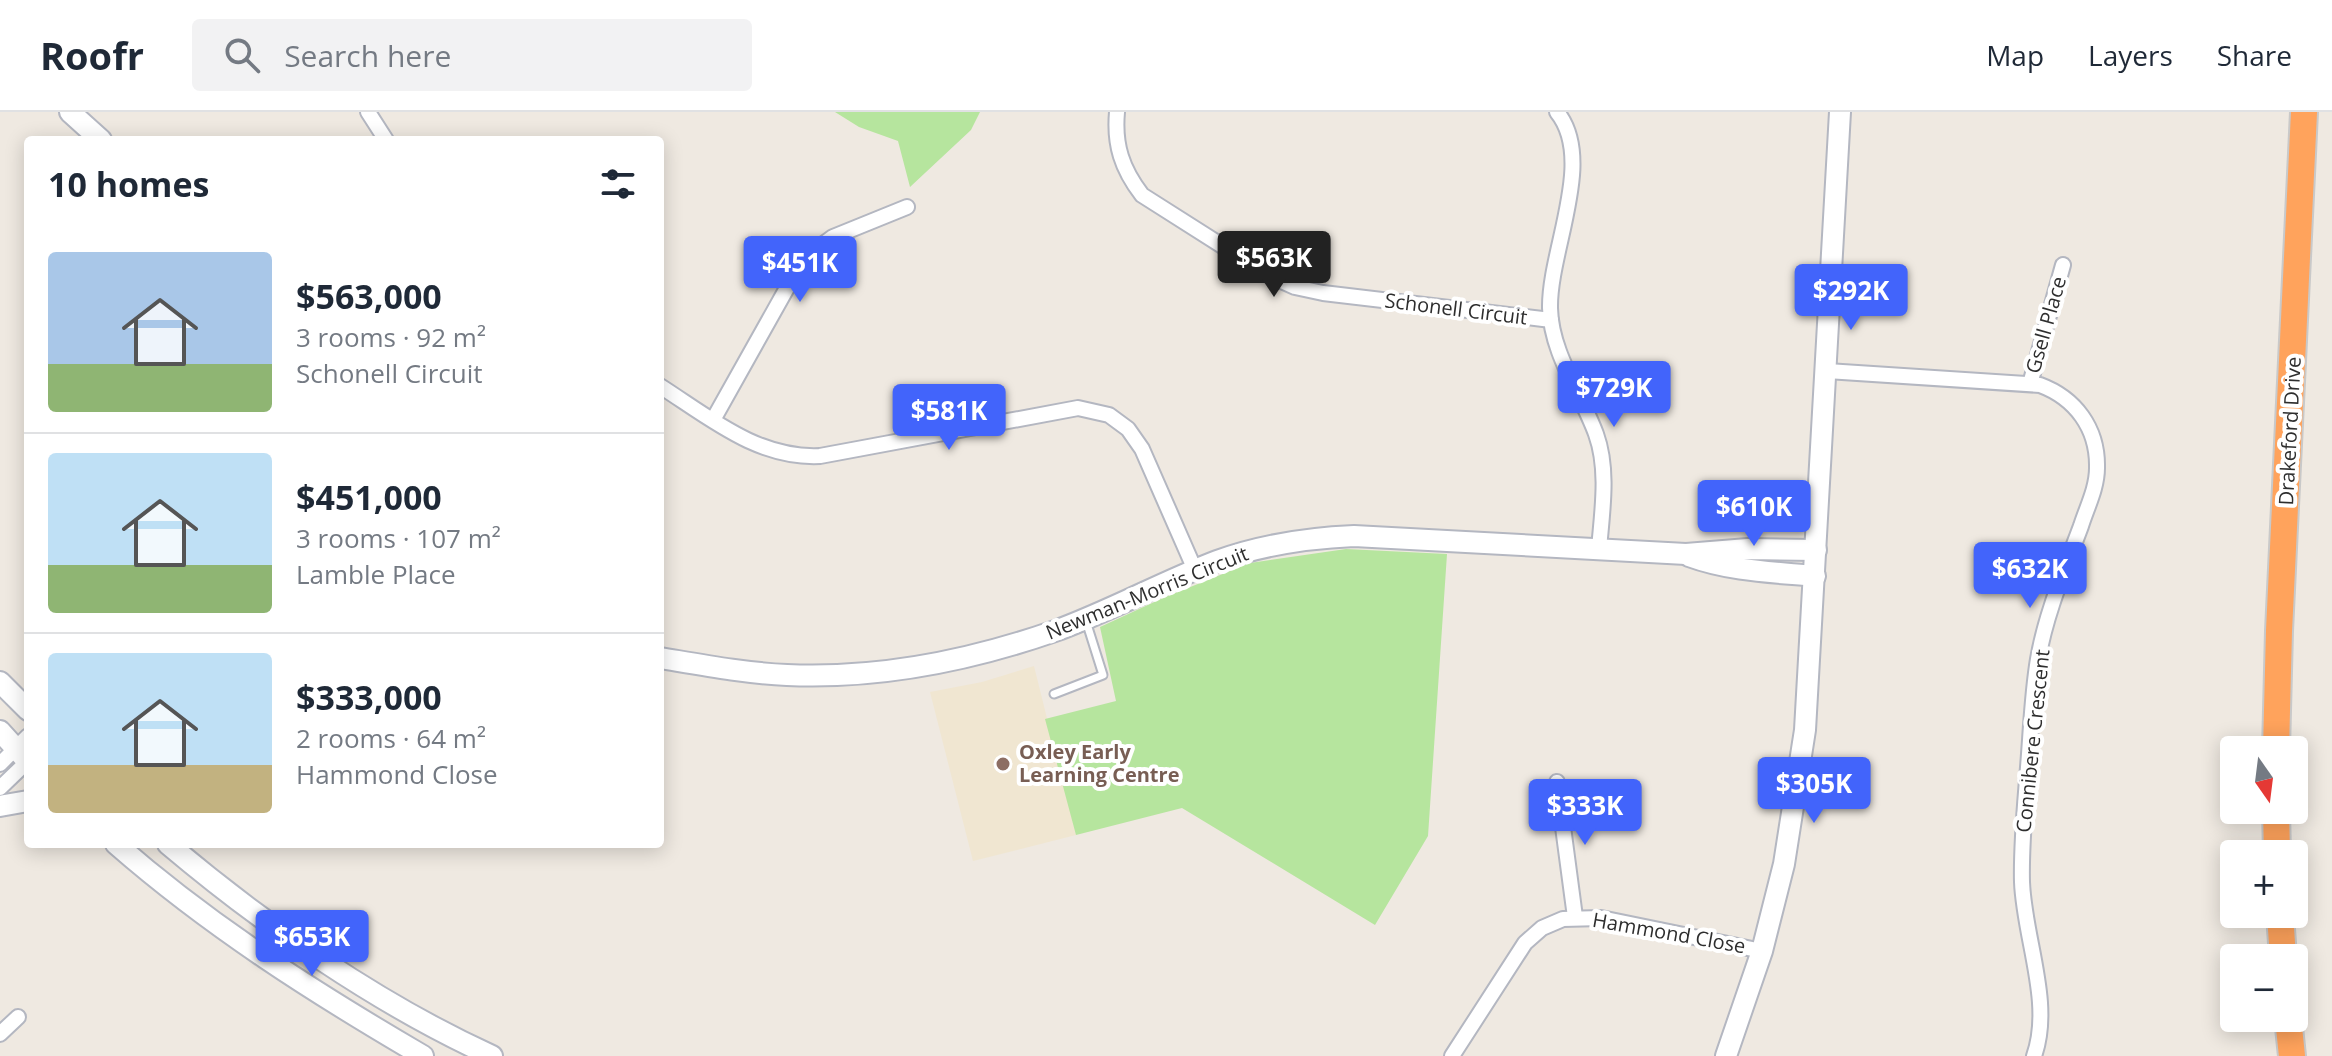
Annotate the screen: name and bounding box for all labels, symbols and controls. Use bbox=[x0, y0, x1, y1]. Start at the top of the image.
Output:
search box bbox=[192, 19, 752, 91]
text: Roofr bbox=[40, 29, 144, 81]
icon: search bbox=[220, 33, 264, 77]
text: Search here bbox=[284, 35, 451, 76]
text: Map bbox=[1986, 36, 2044, 74]
text: Layers bbox=[2088, 36, 2173, 74]
text: Share bbox=[2217, 36, 2292, 74]
text: 10 homes bbox=[48, 161, 209, 207]
icon: filters bbox=[596, 162, 640, 206]
pin: $563K bbox=[1218, 231, 1330, 299]
pin: $451K bbox=[744, 236, 856, 304]
text: $563K bbox=[1236, 239, 1312, 275]
text: $451K bbox=[762, 244, 838, 280]
pin: $292K bbox=[1795, 264, 1907, 332]
text: $292K bbox=[1813, 272, 1889, 308]
text: $563,000 bbox=[296, 273, 442, 319]
street label: Gsell Place bbox=[2019, 273, 2072, 376]
icon: home bbox=[112, 284, 208, 380]
street label: Schonell Circuit bbox=[1383, 286, 1529, 331]
text: 3 rooms · 92 m² bbox=[296, 319, 486, 355]
text: Schonell Circuit bbox=[296, 355, 483, 391]
street label: Drakeford Drive bbox=[2272, 356, 2307, 506]
pin: $729K bbox=[1558, 361, 1670, 429]
text: $729K bbox=[1576, 369, 1652, 405]
pin: $581K bbox=[893, 384, 1005, 452]
text: $581K bbox=[911, 392, 987, 428]
text: $451,000 bbox=[296, 474, 442, 520]
pin: $610K bbox=[1698, 480, 1810, 548]
icon: home bbox=[112, 485, 208, 581]
text: $610K bbox=[1716, 488, 1792, 524]
text: 3 rooms · 107 m² bbox=[296, 520, 501, 556]
street label: Newman-Morris Circuit bbox=[1042, 540, 1252, 646]
pin: $632K bbox=[1974, 542, 2086, 610]
text: $632K bbox=[1992, 550, 2068, 586]
text: Lamble Place bbox=[296, 556, 456, 592]
street label: Connibere Crescent bbox=[2009, 648, 2056, 834]
text: $333,000 bbox=[296, 674, 442, 720]
icon: home bbox=[112, 685, 208, 781]
text: 2 rooms · 64 m² bbox=[296, 720, 486, 756]
north arrow bbox=[2220, 736, 2308, 824]
map controls bbox=[2220, 736, 2308, 1032]
place label: Oxley Early Learning Centre bbox=[1019, 738, 1179, 788]
marker: Oxley Early Learning Centre bbox=[994, 755, 1012, 773]
text: Hammond Close bbox=[296, 756, 498, 792]
pin: $305K bbox=[1758, 757, 1870, 825]
text: $305K bbox=[1776, 765, 1852, 801]
pin: $333K bbox=[1529, 779, 1641, 847]
text: $333K bbox=[1547, 787, 1623, 823]
button: + bbox=[2220, 840, 2308, 928]
street label: Hammond Close bbox=[1590, 906, 1748, 959]
pin: $653K bbox=[256, 910, 368, 978]
text: $653K bbox=[274, 918, 350, 954]
button: − bbox=[2220, 944, 2308, 1032]

